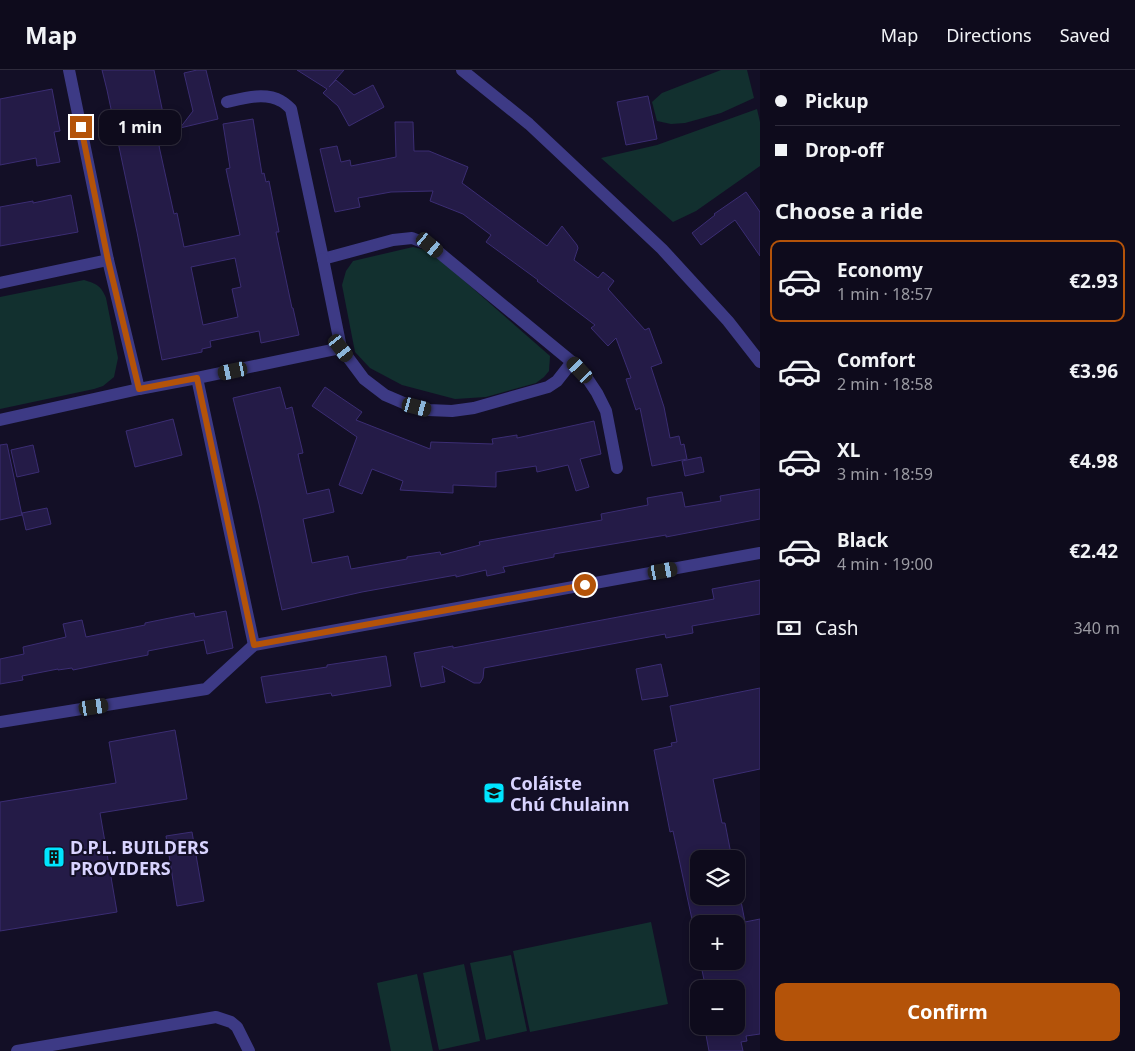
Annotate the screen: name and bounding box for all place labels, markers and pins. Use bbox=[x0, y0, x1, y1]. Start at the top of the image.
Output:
place label: Coláiste Chú Chulainn bbox=[510, 771, 630, 816]
school or university icon: Coláiste Chú Chulainn bbox=[482, 781, 506, 805]
place label: D.P.L. BUILDERS PROVIDERS bbox=[70, 835, 209, 880]
building icon: D.P.L. BUILDERS PROVIDERS bbox=[42, 845, 66, 869]

